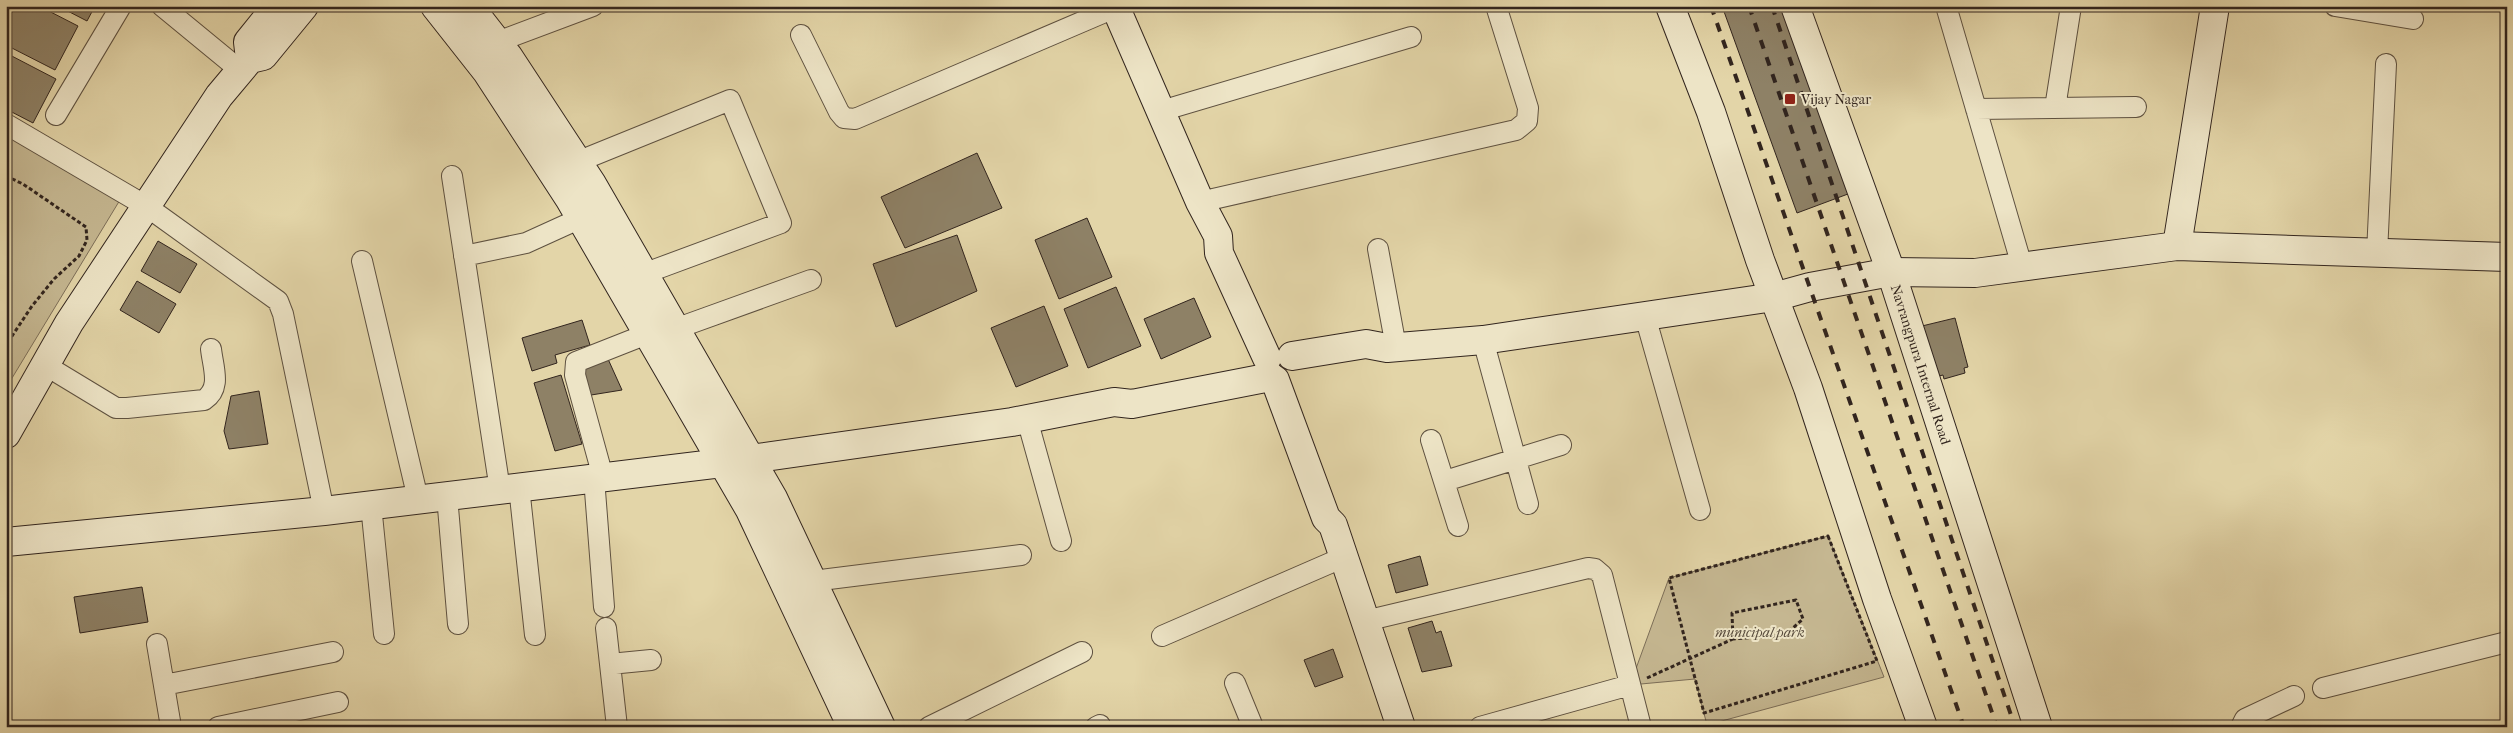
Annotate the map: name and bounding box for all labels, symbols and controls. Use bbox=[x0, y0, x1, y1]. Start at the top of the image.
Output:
place label: Vijay Nagar bbox=[1800, 91, 1871, 108]
marker: Vijay Nagar bbox=[1783, 92, 1797, 106]
street label: Navrangpura Internal Road bbox=[1887, 282, 1954, 447]
park label: municipal park bbox=[1715, 624, 1805, 641]

